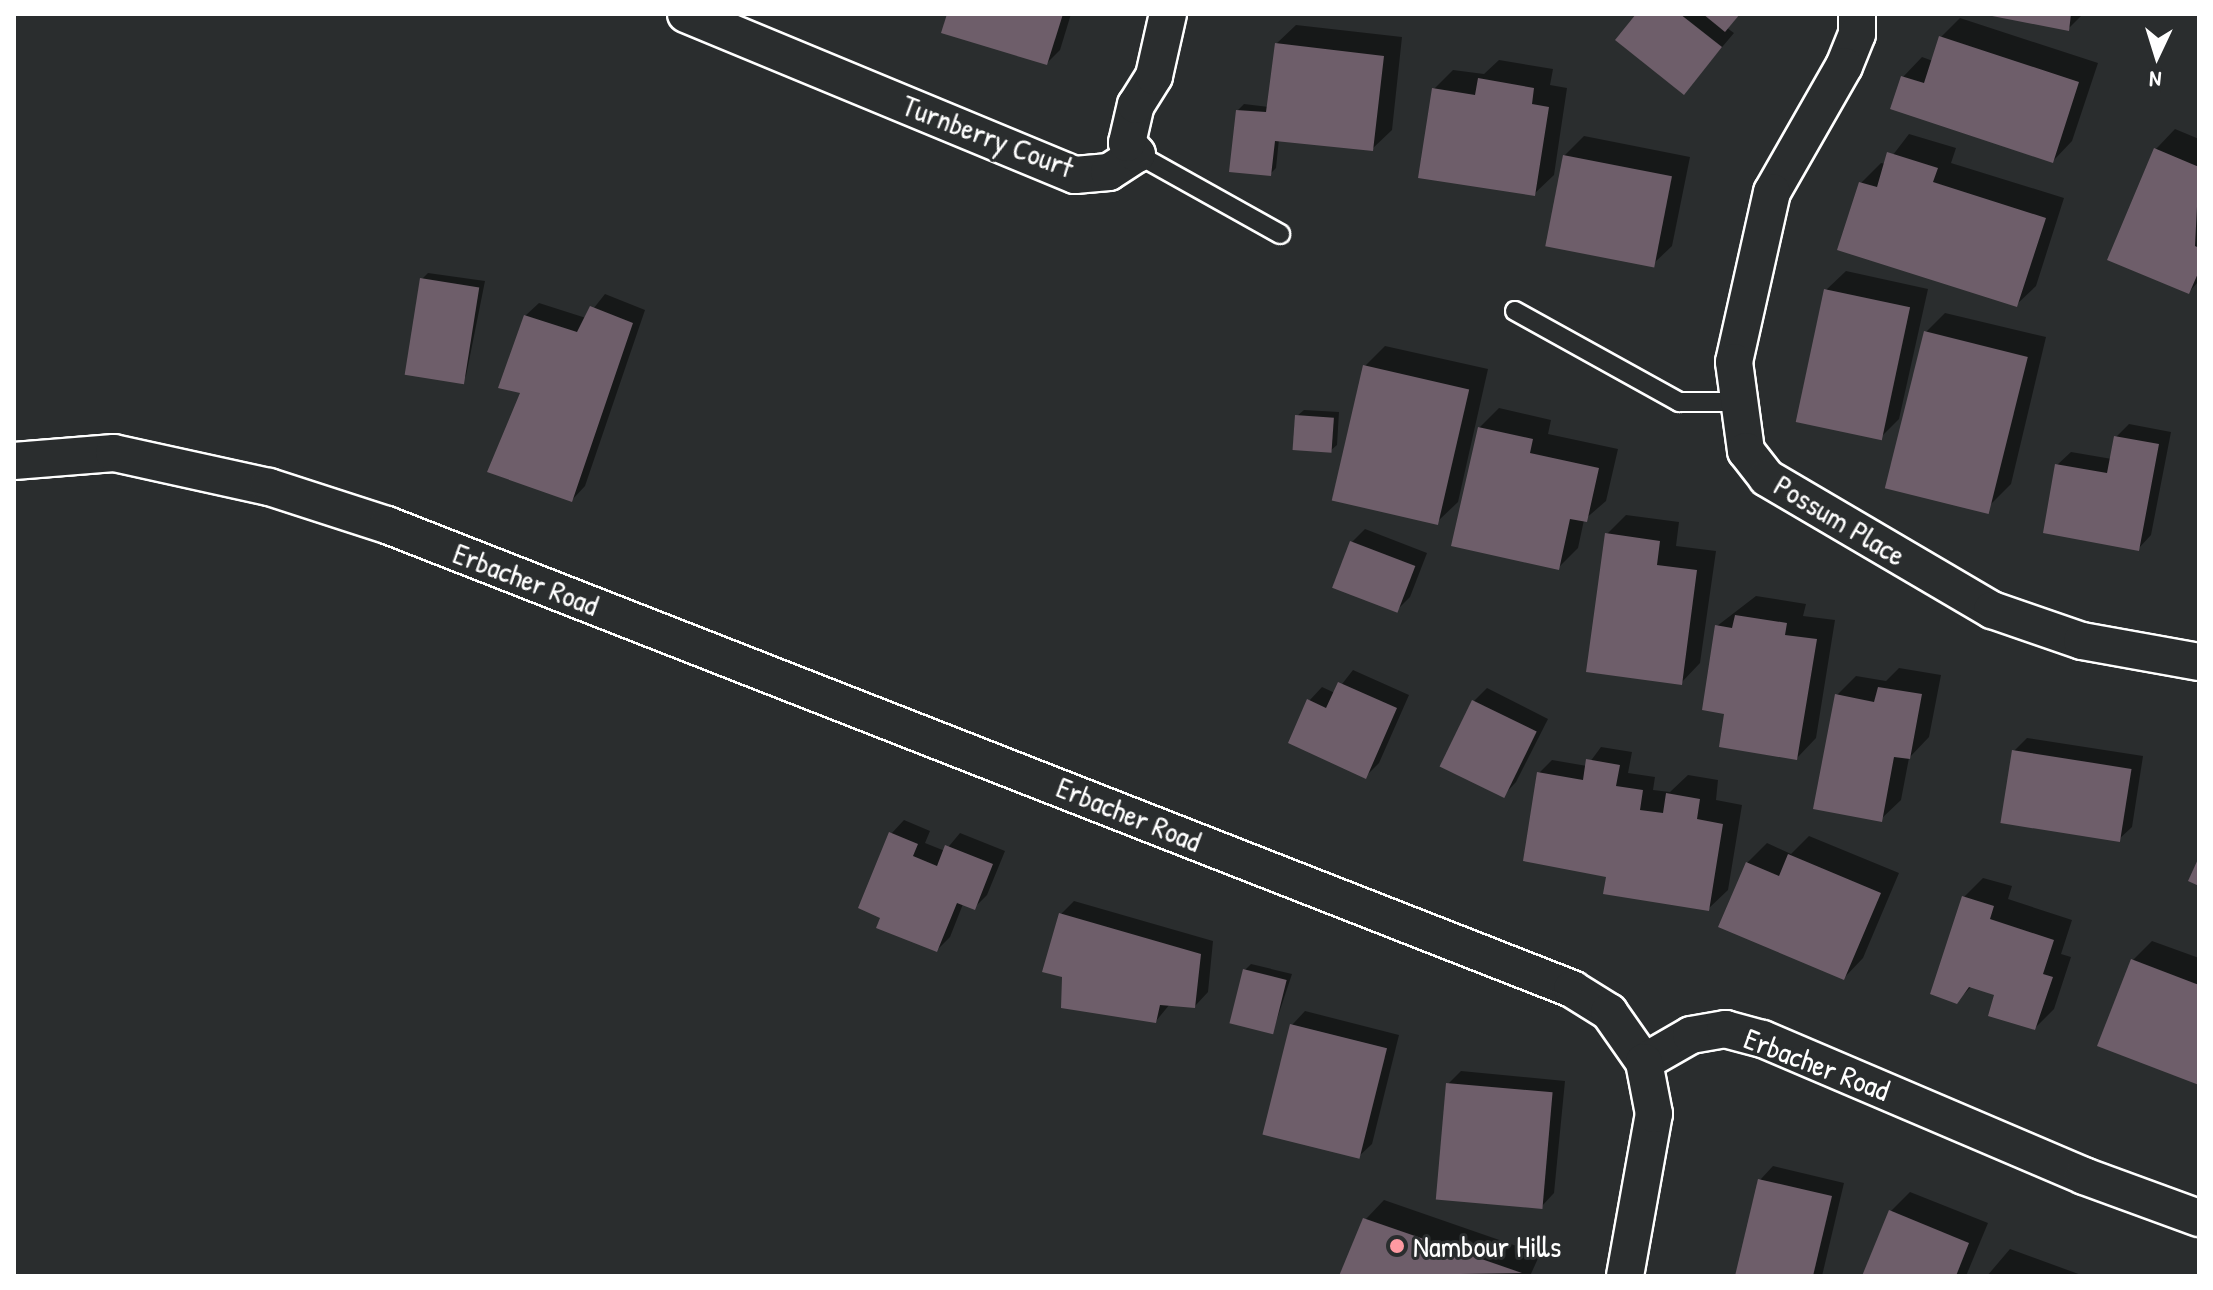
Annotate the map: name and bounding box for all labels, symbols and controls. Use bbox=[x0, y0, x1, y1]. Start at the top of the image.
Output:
north arrow bbox=[2117, 16, 2197, 96]
text: N bbox=[2148, 65, 2162, 95]
street label: Turnberry Court bbox=[897, 87, 1079, 185]
street label: Possum Place bbox=[1768, 467, 1912, 573]
street label: Erbacher Road bbox=[448, 535, 604, 623]
street label: Erbacher Road bbox=[1051, 769, 1207, 859]
street label: Erbacher Road bbox=[1739, 1020, 1895, 1108]
place label: Nambour Hills bbox=[1413, 1228, 1561, 1264]
marker: Nambour Hills bbox=[1388, 1237, 1406, 1255]

